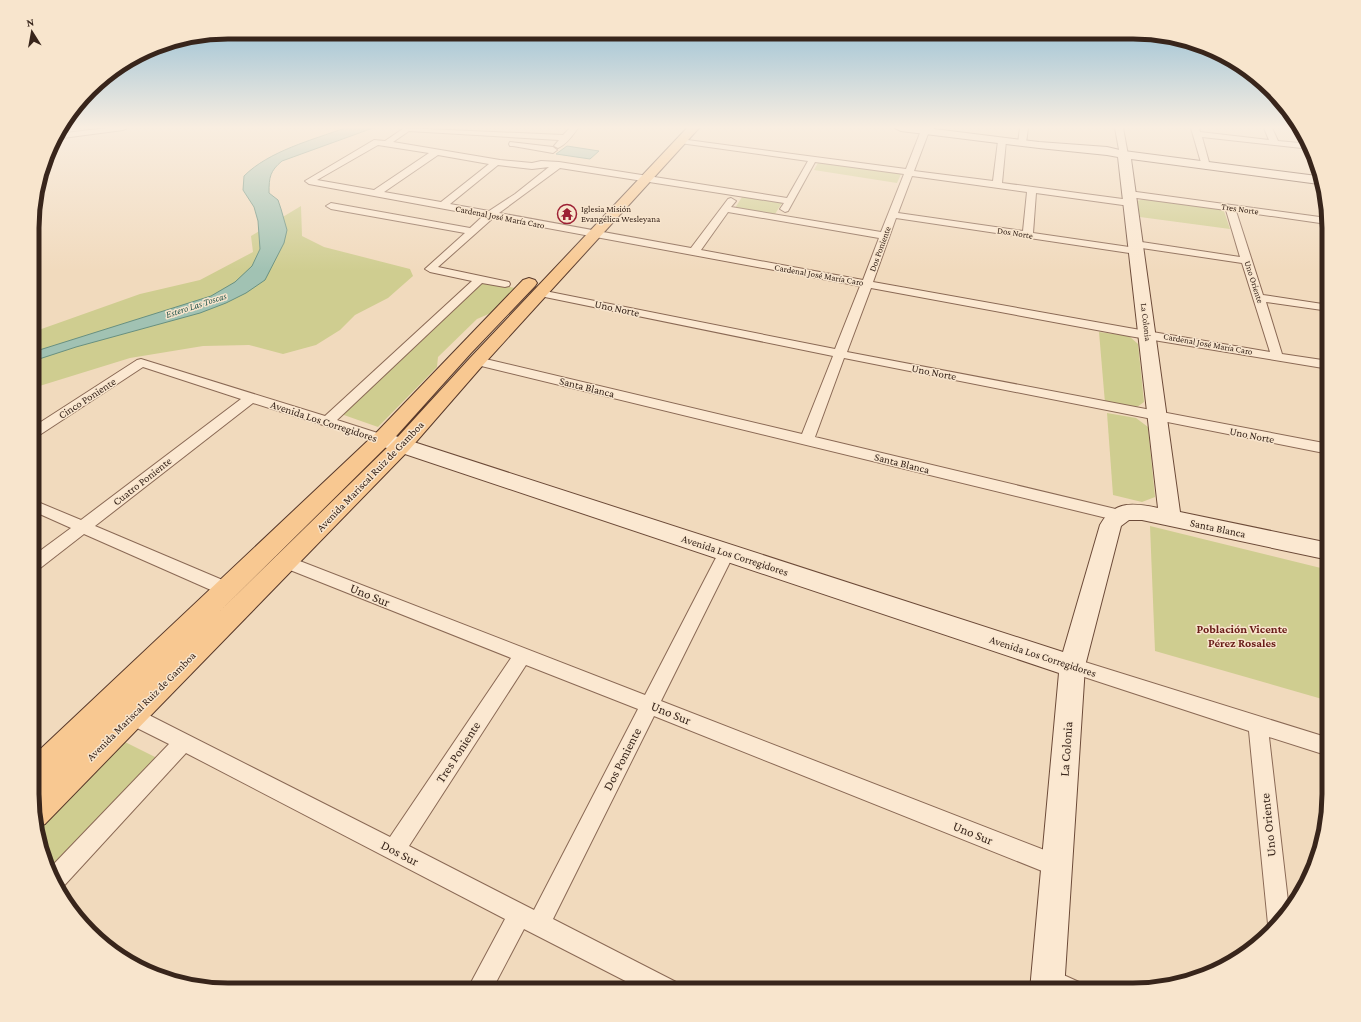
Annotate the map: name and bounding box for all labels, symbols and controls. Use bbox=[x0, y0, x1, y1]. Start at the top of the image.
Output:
north arrow bbox=[12, 12, 52, 52]
text: N bbox=[25, 15, 35, 29]
street label: Tres Norte bbox=[1221, 201, 1259, 217]
street label: Cardenal José María Caro bbox=[455, 203, 546, 231]
temple icon: Iglesia Misión Evangélica Wesleyana bbox=[556, 203, 578, 225]
place label: Iglesia Misión Evangélica Wesleyana bbox=[581, 204, 660, 224]
street label: Dos Poniente bbox=[867, 225, 893, 273]
street label: Dos Norte bbox=[996, 225, 1034, 241]
street label: Uno Oriente bbox=[1242, 259, 1266, 305]
street label: Cardenal José María Caro bbox=[774, 262, 865, 288]
water label: Estero Las Toscas bbox=[164, 290, 229, 320]
street label: Uno Norte bbox=[593, 297, 641, 319]
street label: La Colonia bbox=[1139, 302, 1153, 342]
street label: Cardenal José María Caro bbox=[1163, 331, 1254, 357]
street label: Uno Norte bbox=[911, 362, 958, 382]
street label: Santa Blanca bbox=[558, 374, 616, 400]
street label: Cinco Poniente bbox=[56, 375, 118, 421]
street label: Avenida Los Corregidores bbox=[269, 398, 379, 445]
street label: Avenida Mariscal Ruiz de Gamboa bbox=[314, 418, 426, 534]
street label: Uno Norte bbox=[1229, 425, 1276, 445]
street label: Santa Blanca bbox=[873, 450, 931, 476]
street label: Cuatro Poniente bbox=[110, 454, 174, 508]
street label: Santa Blanca bbox=[1189, 516, 1247, 540]
street label: Avenida Los Corregidores bbox=[680, 532, 790, 579]
street label: Uno Sur bbox=[348, 580, 393, 610]
district label: Población Vicente Pérez Rosales bbox=[1197, 622, 1288, 650]
street label: Avenida Los Corregidores bbox=[988, 633, 1098, 680]
street label: Avenida Mariscal Ruiz de Gamboa bbox=[84, 649, 198, 763]
street label: Uno Sur bbox=[649, 698, 694, 728]
street label: Tres Poniente bbox=[433, 718, 484, 786]
street label: La Colonia bbox=[1057, 721, 1075, 777]
street label: Dos Poniente bbox=[600, 725, 644, 793]
street label: Uno Oriente bbox=[1257, 792, 1279, 857]
street label: Uno Sur bbox=[951, 818, 996, 848]
street label: Dos Sur bbox=[379, 837, 422, 869]

